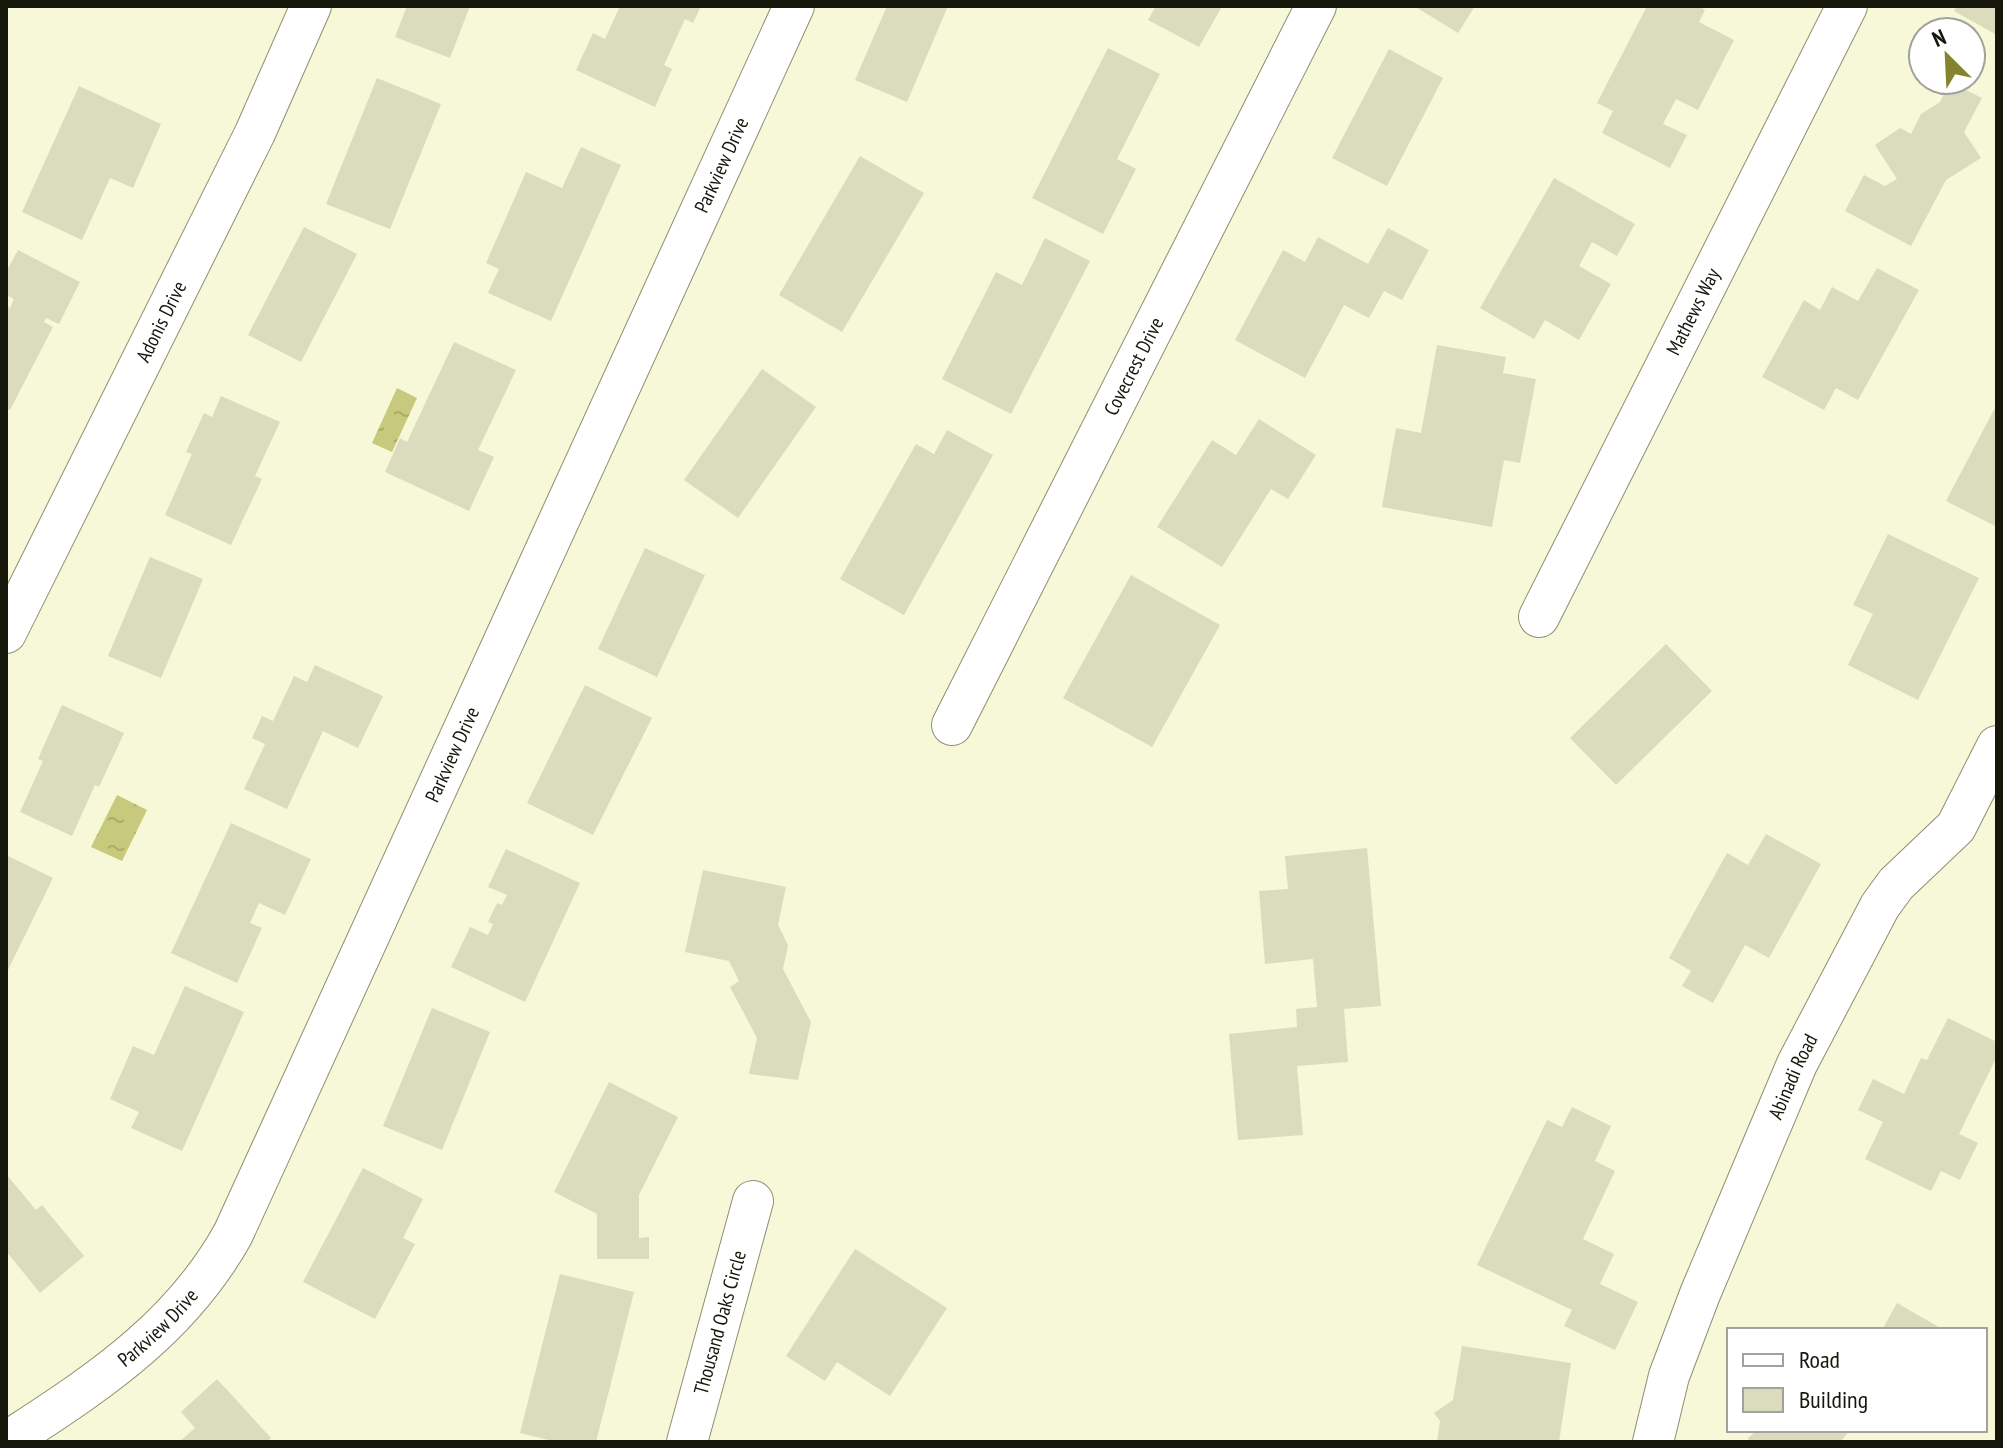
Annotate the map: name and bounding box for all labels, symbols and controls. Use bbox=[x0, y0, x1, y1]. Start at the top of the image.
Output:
north arrow bbox=[1907, 16, 1987, 96]
text: N bbox=[1928, 23, 1950, 53]
street label: Parkview Drive bbox=[688, 113, 754, 217]
street label: Mathews Way bbox=[1660, 263, 1726, 359]
street label: Adonis Drive bbox=[130, 277, 192, 366]
street label: Covecrest Drive bbox=[1098, 313, 1169, 420]
street label: Parkview Drive bbox=[419, 703, 485, 806]
street label: Abinadi Road bbox=[1762, 1029, 1823, 1123]
street label: Thousand Oaks Circle bbox=[688, 1247, 752, 1397]
street label: Parkview Drive bbox=[113, 1283, 204, 1372]
legend bbox=[1727, 1328, 1987, 1432]
text: Road bbox=[1799, 1344, 1840, 1375]
text: Building bbox=[1799, 1384, 1868, 1415]

